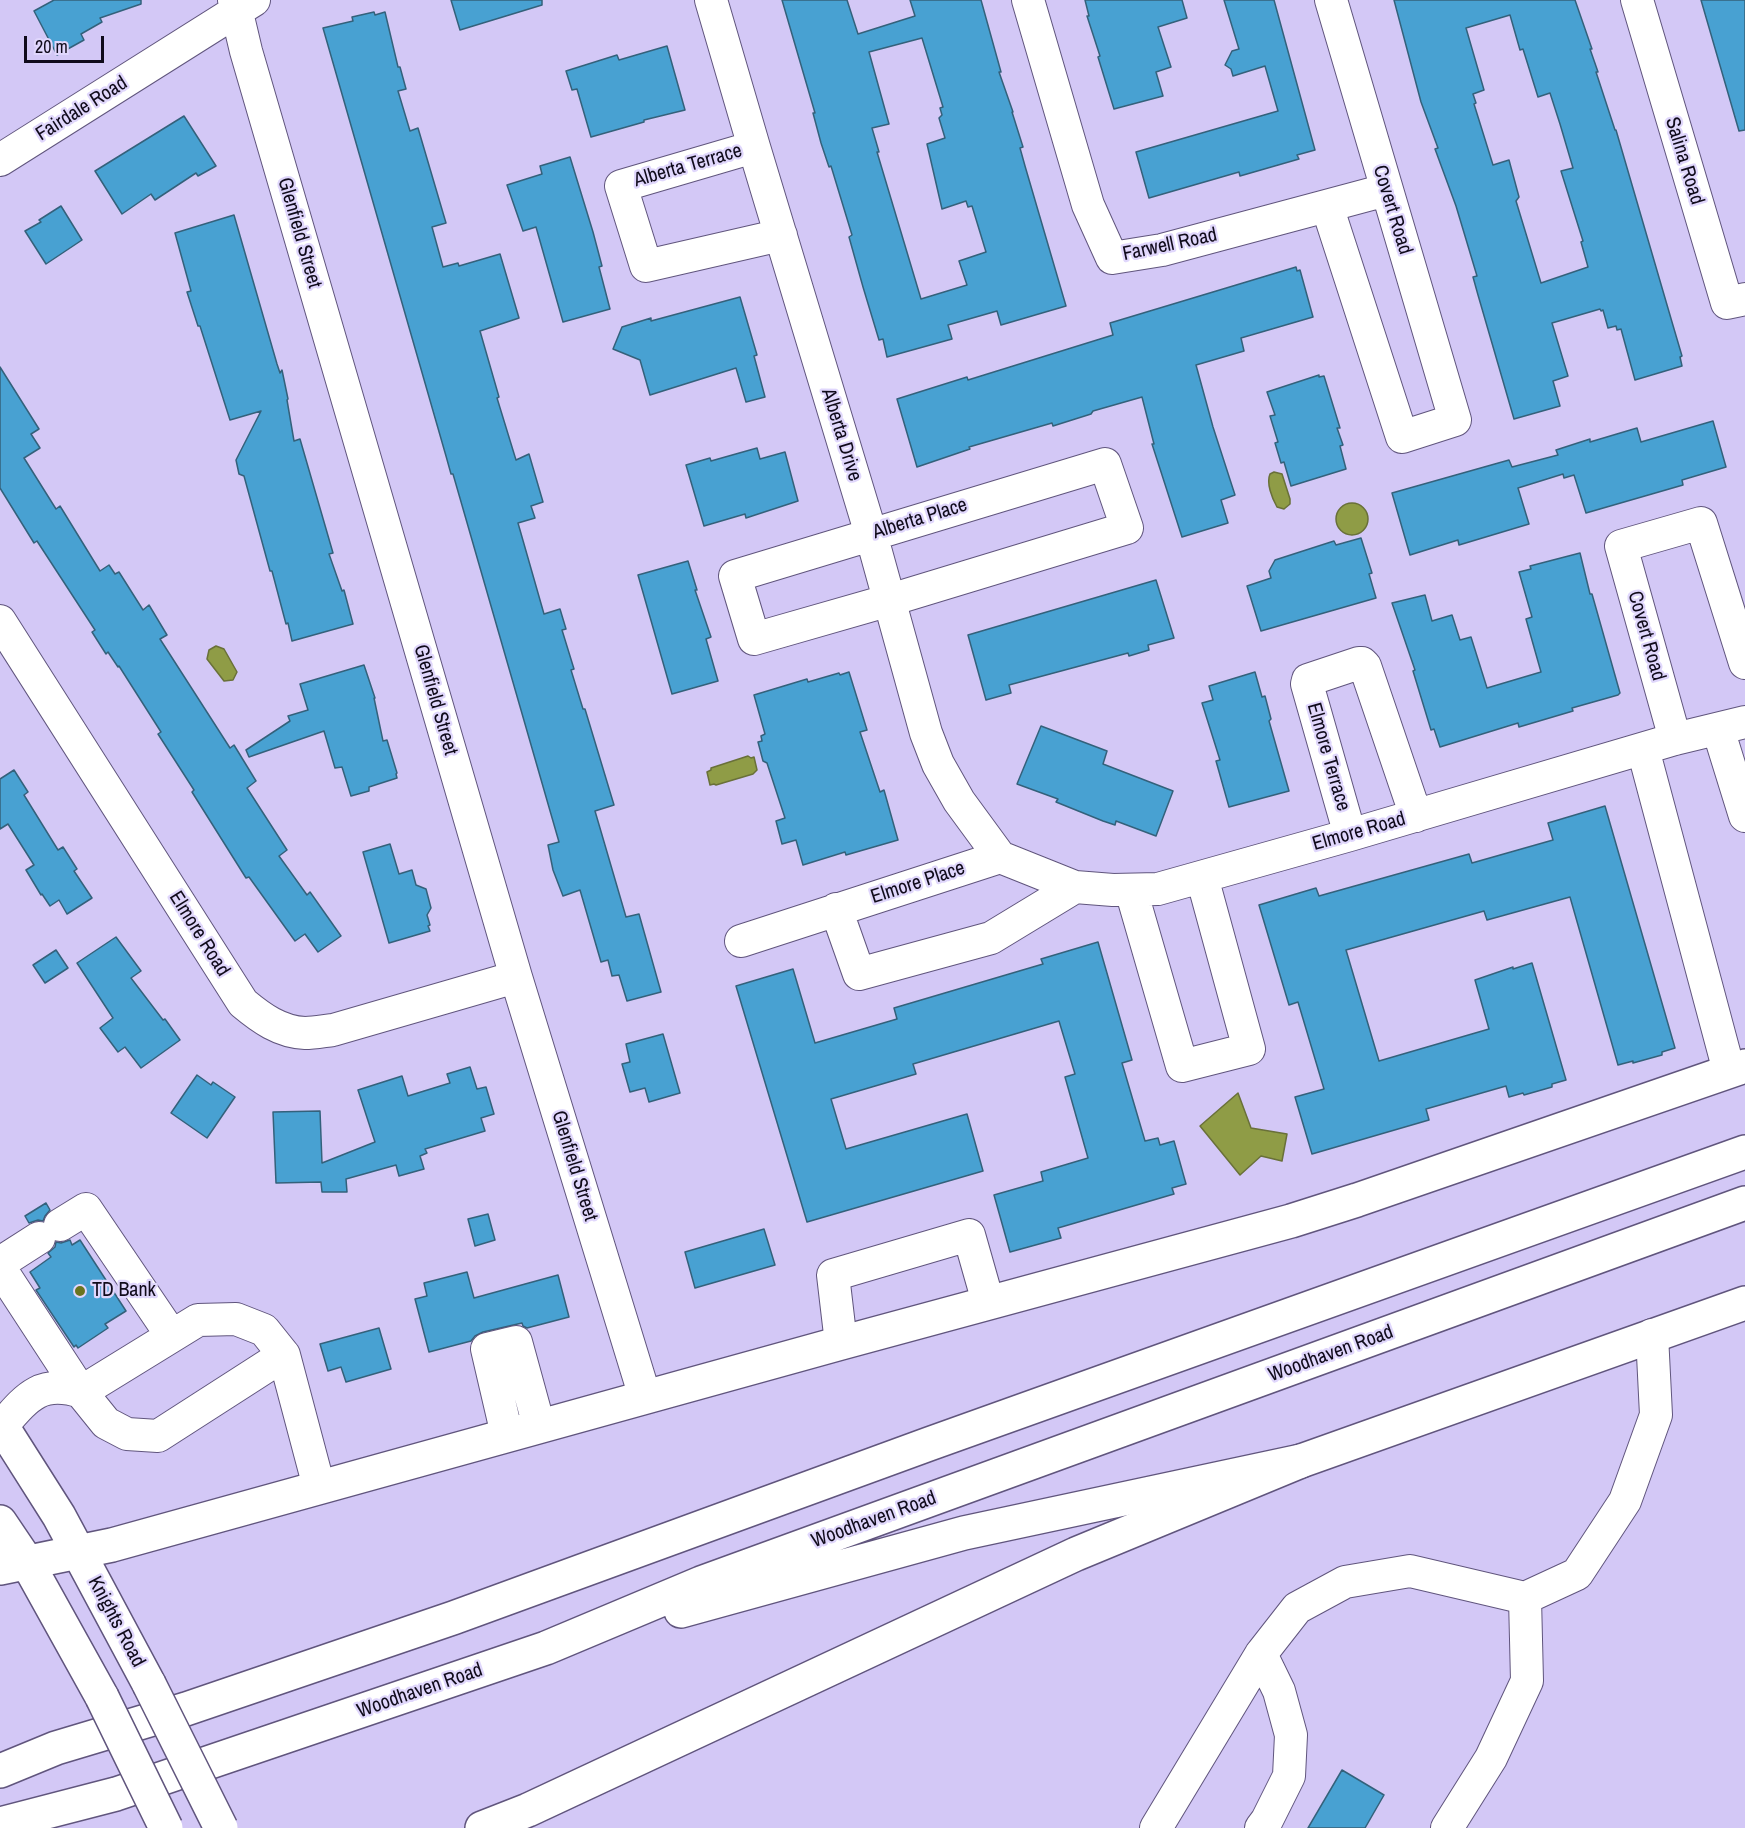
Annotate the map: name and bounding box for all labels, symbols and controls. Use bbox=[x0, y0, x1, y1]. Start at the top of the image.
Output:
scale bar bbox=[27, 24, 106, 62]
text: 20 m bbox=[35, 34, 68, 59]
street label: Fairdale Road bbox=[32, 72, 132, 146]
street label: Salina Road bbox=[1659, 114, 1709, 208]
street label: Alberta Terrace bbox=[631, 139, 745, 193]
street label: Covert Road bbox=[1367, 162, 1417, 258]
street label: Glenfield Street bbox=[272, 175, 326, 291]
street label: Farwell Road bbox=[1121, 223, 1219, 267]
street label: Alberta Drive bbox=[816, 386, 866, 484]
street label: Alberta Place bbox=[870, 493, 970, 545]
street label: Covert Road bbox=[1622, 588, 1670, 684]
street label: Glenfield Street bbox=[408, 642, 462, 758]
street label: Elmore Terrace bbox=[1301, 700, 1355, 814]
street label: Elmore Road bbox=[1310, 807, 1408, 857]
street label: Elmore Place bbox=[868, 857, 968, 909]
street label: Elmore Road bbox=[163, 887, 235, 981]
street label: Glenfield Street bbox=[546, 1108, 602, 1224]
place label: TD Bank bbox=[92, 1279, 156, 1303]
marker: TD Bank bbox=[73, 1284, 87, 1298]
street label: Woodhaven Road bbox=[1265, 1320, 1397, 1388]
street label: Woodhaven Road bbox=[808, 1486, 940, 1554]
street label: Knights Road bbox=[82, 1572, 150, 1672]
street label: Woodhaven Road bbox=[354, 1658, 486, 1724]

